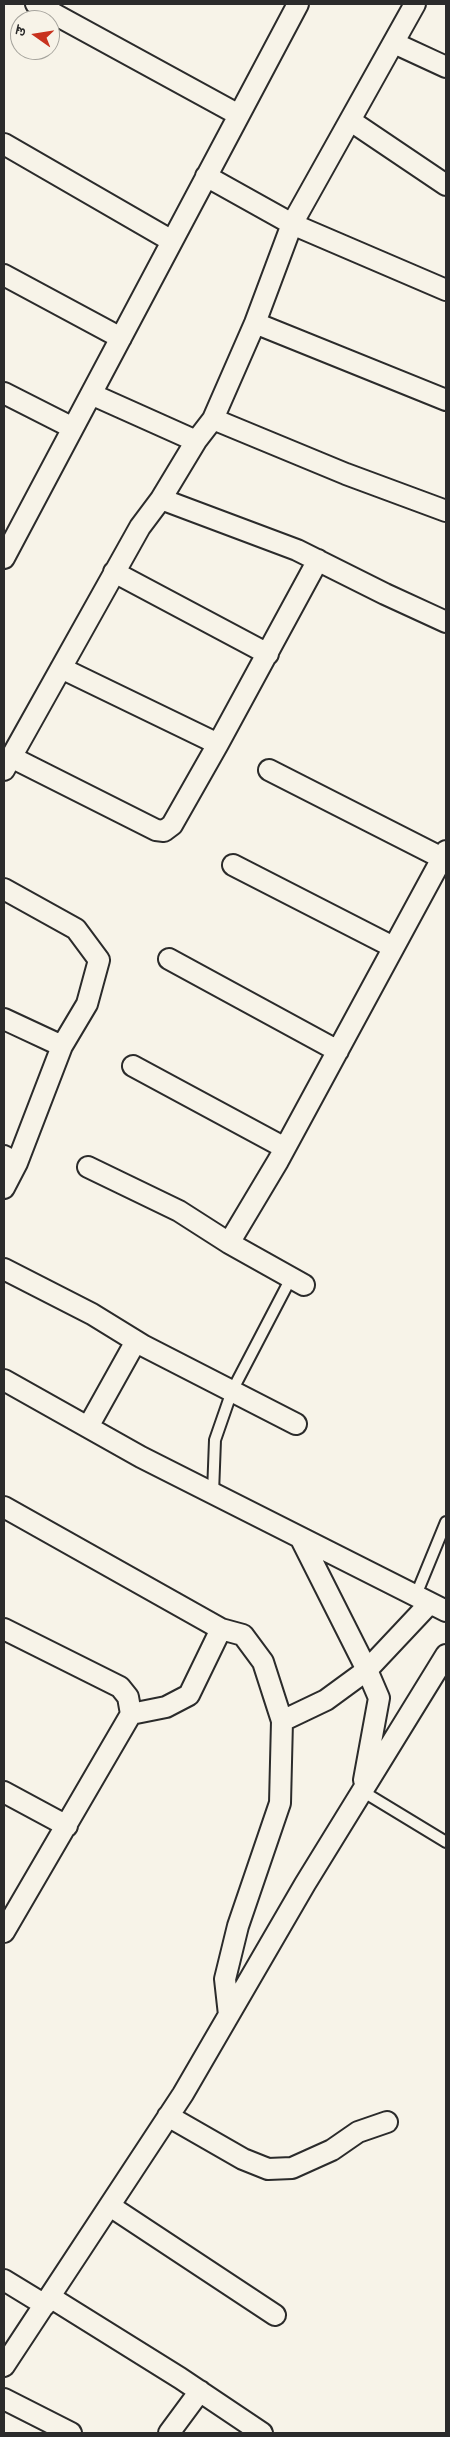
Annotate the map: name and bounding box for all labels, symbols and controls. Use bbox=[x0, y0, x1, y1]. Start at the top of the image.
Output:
north arrow bbox=[10, 10, 60, 60]
text: उ bbox=[10, 25, 33, 39]

